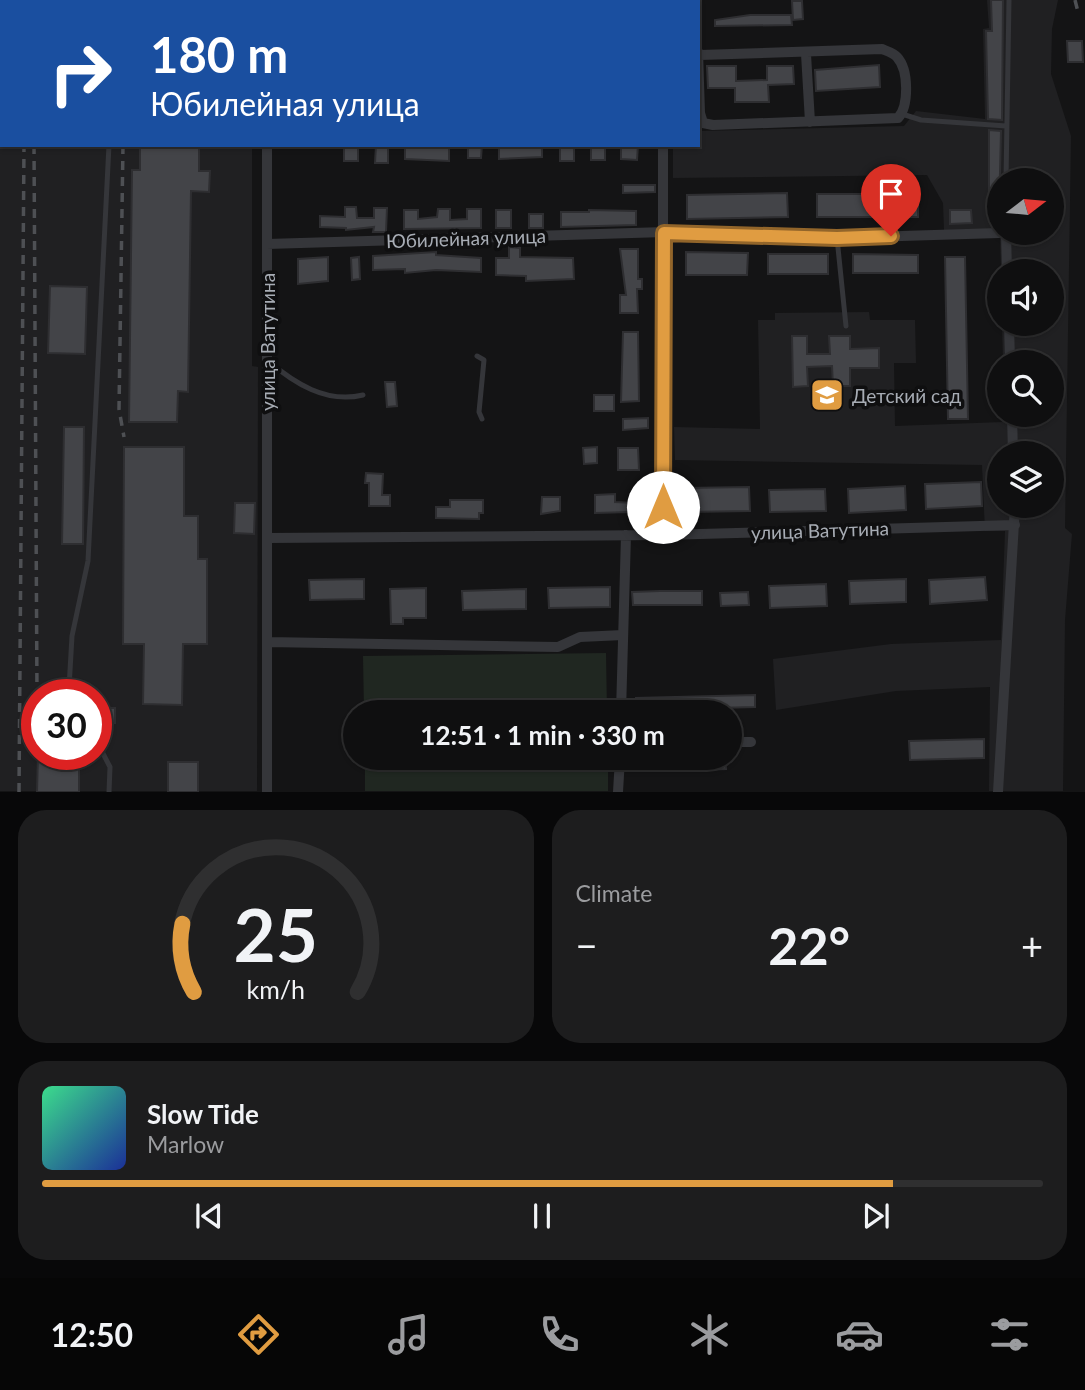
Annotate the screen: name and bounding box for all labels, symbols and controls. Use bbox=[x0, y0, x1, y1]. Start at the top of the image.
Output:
text: 180 m bbox=[150, 25, 288, 83]
icon: right bbox=[35, 28, 126, 119]
text: Юбилейная улица bbox=[150, 84, 420, 123]
pin bbox=[861, 164, 921, 236]
north arrow bbox=[987, 168, 1064, 245]
map controls bbox=[987, 168, 1064, 518]
icon: arrive bbox=[872, 175, 910, 213]
street label: Юбилейная улица bbox=[386, 224, 546, 252]
button: sound bbox=[987, 259, 1064, 336]
street label: улица Ватутина bbox=[256, 273, 279, 411]
button: search bbox=[987, 350, 1064, 427]
school or university icon: Детский сад bbox=[808, 376, 846, 414]
place label: Детский сад bbox=[852, 384, 962, 407]
button: layers bbox=[987, 441, 1064, 518]
position arrow bbox=[626, 470, 700, 544]
street label: улица Ватутина bbox=[751, 516, 889, 544]
speed limit sign: 30 bbox=[21, 679, 112, 770]
text: 12:51 · 1 min · 330 m bbox=[420, 719, 665, 751]
text: Climate bbox=[576, 879, 652, 907]
text: 25 bbox=[234, 891, 318, 979]
text: 22° bbox=[768, 914, 850, 976]
text: − bbox=[576, 922, 598, 968]
text: + bbox=[1021, 922, 1043, 968]
text: km/h bbox=[246, 974, 305, 1004]
text: Slow Tide bbox=[147, 1098, 259, 1130]
text: Marlow bbox=[147, 1130, 224, 1158]
icon: previous bbox=[190, 1197, 228, 1235]
icon: pause bbox=[523, 1197, 561, 1235]
icon: next bbox=[857, 1197, 895, 1235]
icon: directions bbox=[234, 1310, 283, 1359]
icon: music bbox=[384, 1310, 433, 1359]
icon: phone bbox=[535, 1310, 584, 1359]
icon: climate bbox=[685, 1310, 734, 1359]
icon: car bbox=[835, 1310, 884, 1359]
icon: filters bbox=[985, 1310, 1034, 1359]
text: 12:50 bbox=[51, 1315, 133, 1354]

